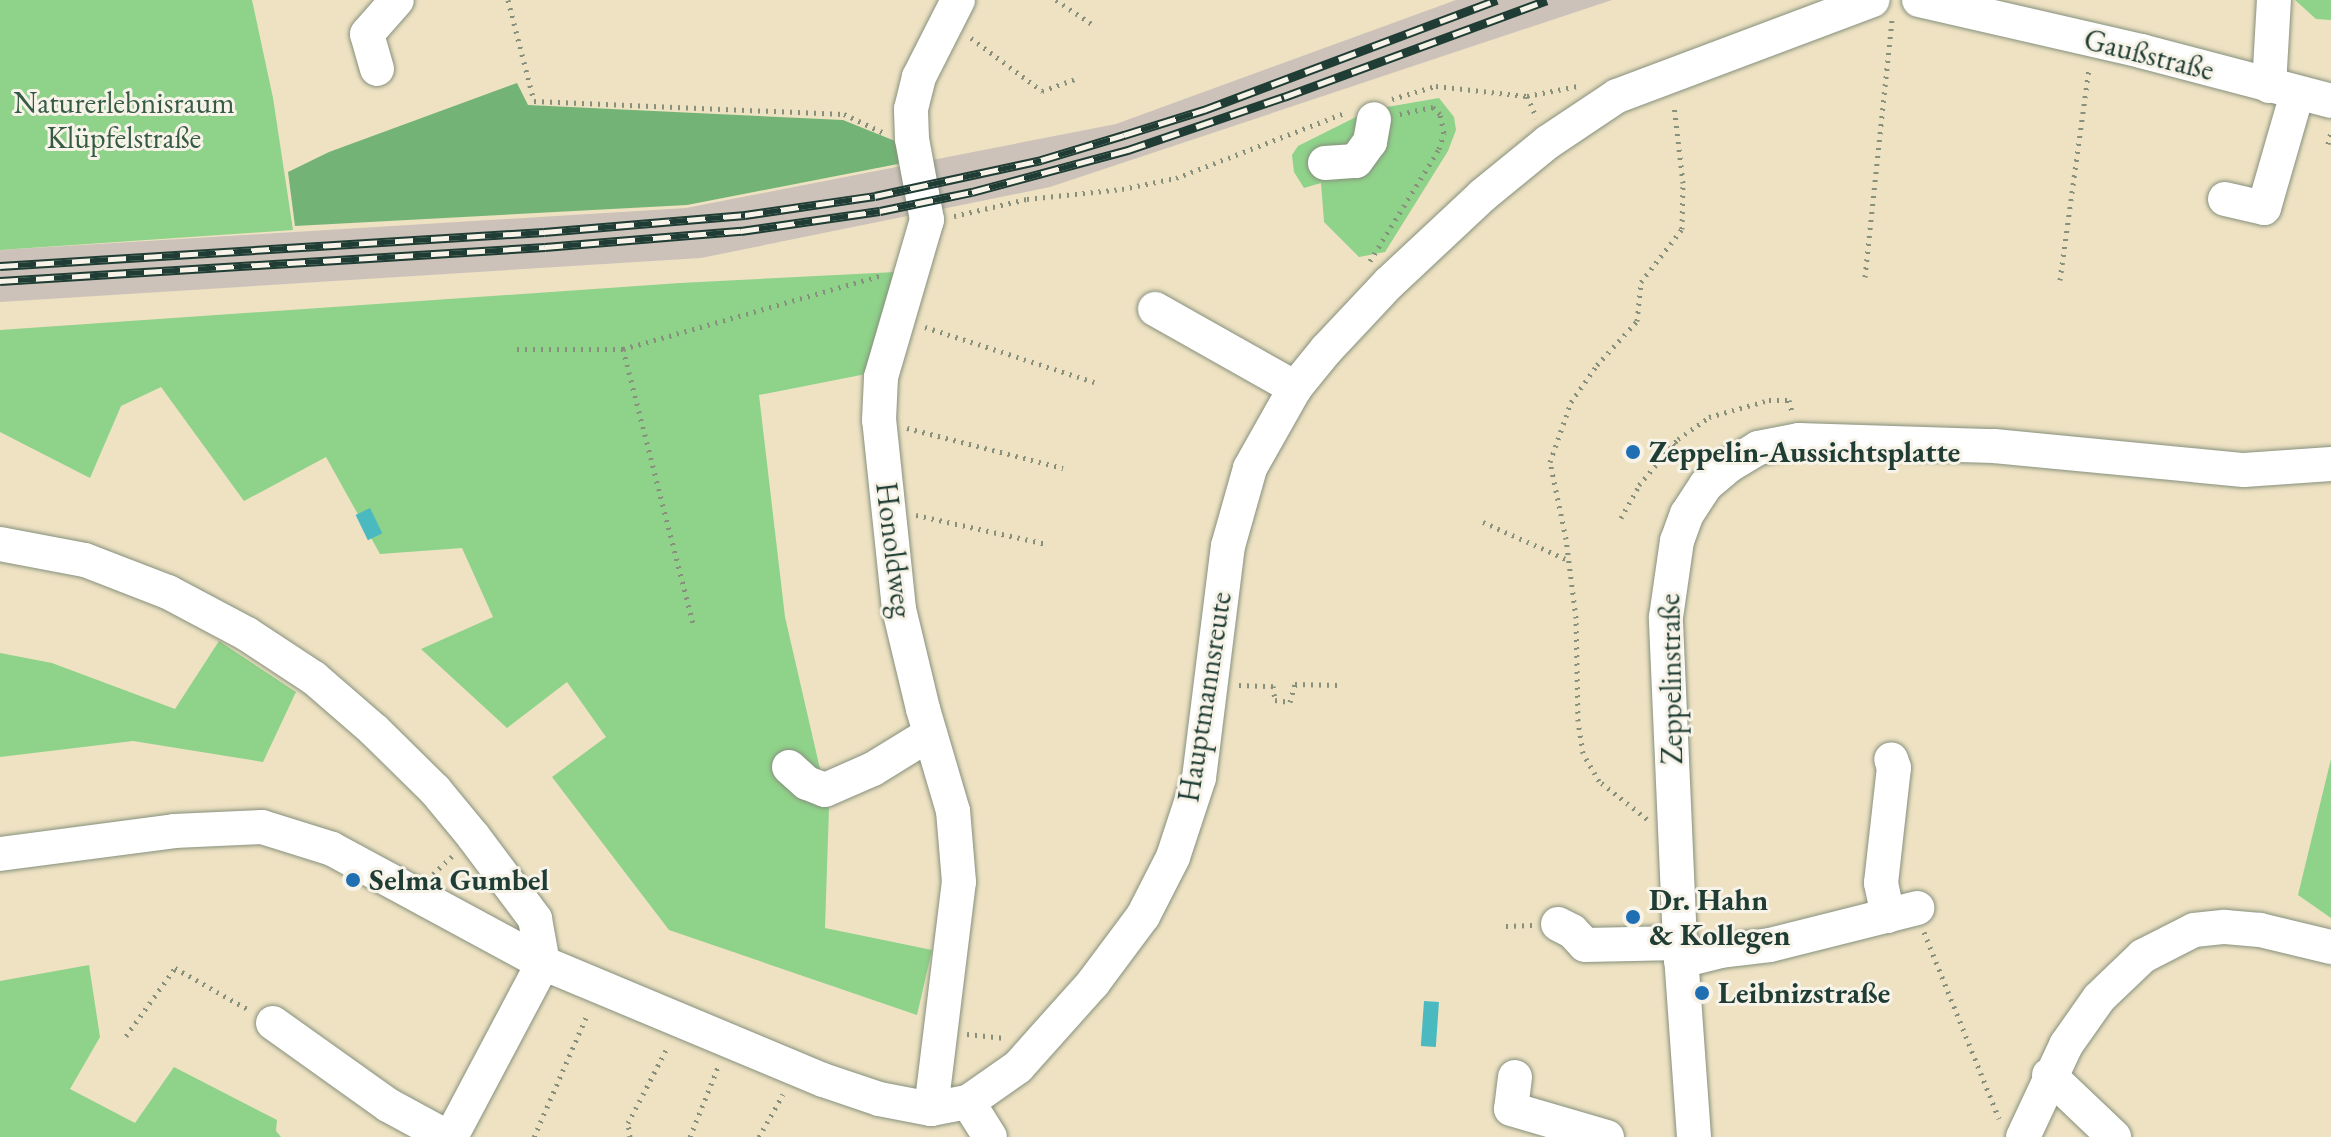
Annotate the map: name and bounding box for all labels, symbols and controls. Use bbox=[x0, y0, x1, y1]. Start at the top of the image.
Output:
street label: Gaußstraße bbox=[2080, 21, 2218, 89]
park label: Naturerlebnisraum Klüpfelstraße bbox=[13, 85, 235, 156]
place label: Zeppelin-Aussichtsplatte bbox=[1649, 434, 1960, 470]
marker: Zeppelin-Aussichtsplatte bbox=[1624, 443, 1642, 461]
street label: Honoldweg bbox=[868, 480, 920, 620]
street label: Hauptmannsreute bbox=[1171, 589, 1239, 805]
street label: Zeppelinstraße bbox=[1652, 593, 1690, 765]
place label: Selma Gumbel bbox=[369, 862, 549, 898]
marker: Selma Gumbel bbox=[344, 871, 362, 889]
place label: Dr. Hahn & Kollegen bbox=[1649, 882, 1790, 952]
marker: Dr. Hahn & Kollegen bbox=[1624, 908, 1642, 926]
place label: Leibnizstraße bbox=[1718, 975, 1890, 1011]
marker: Leibnizstraße bbox=[1693, 984, 1711, 1002]

